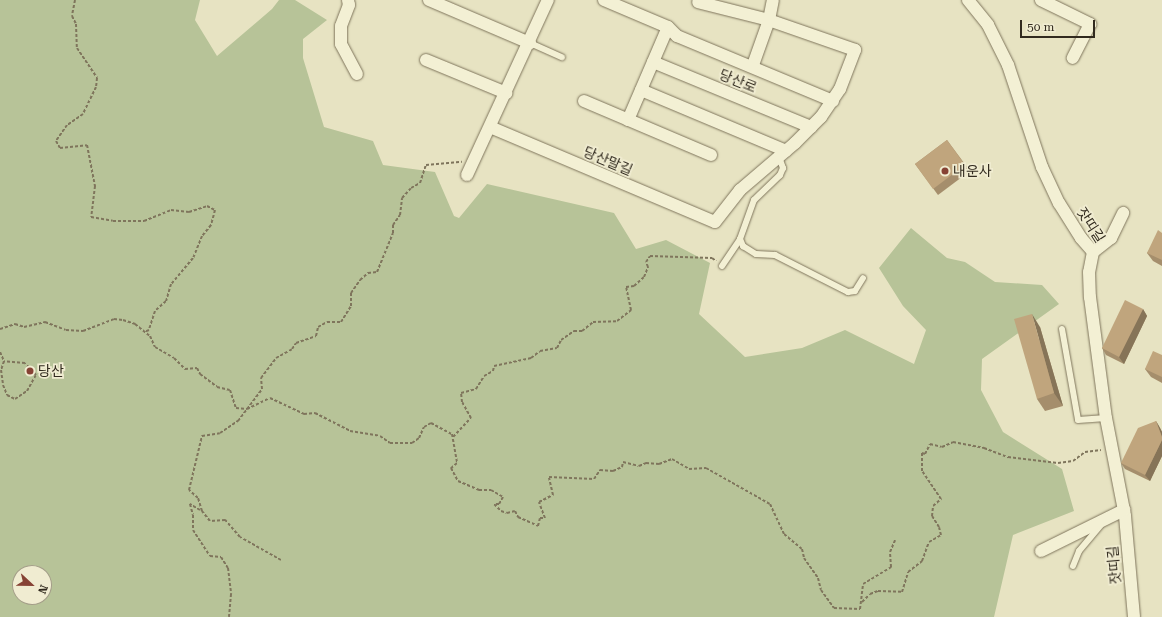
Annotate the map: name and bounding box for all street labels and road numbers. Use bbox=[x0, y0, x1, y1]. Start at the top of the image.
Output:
street label: 당산로 bbox=[717, 66, 759, 96]
street label: 당산말길 bbox=[581, 143, 635, 179]
street label: 잣띠길 bbox=[1073, 204, 1109, 246]
street label: 잣띠길 bbox=[1104, 545, 1124, 585]

